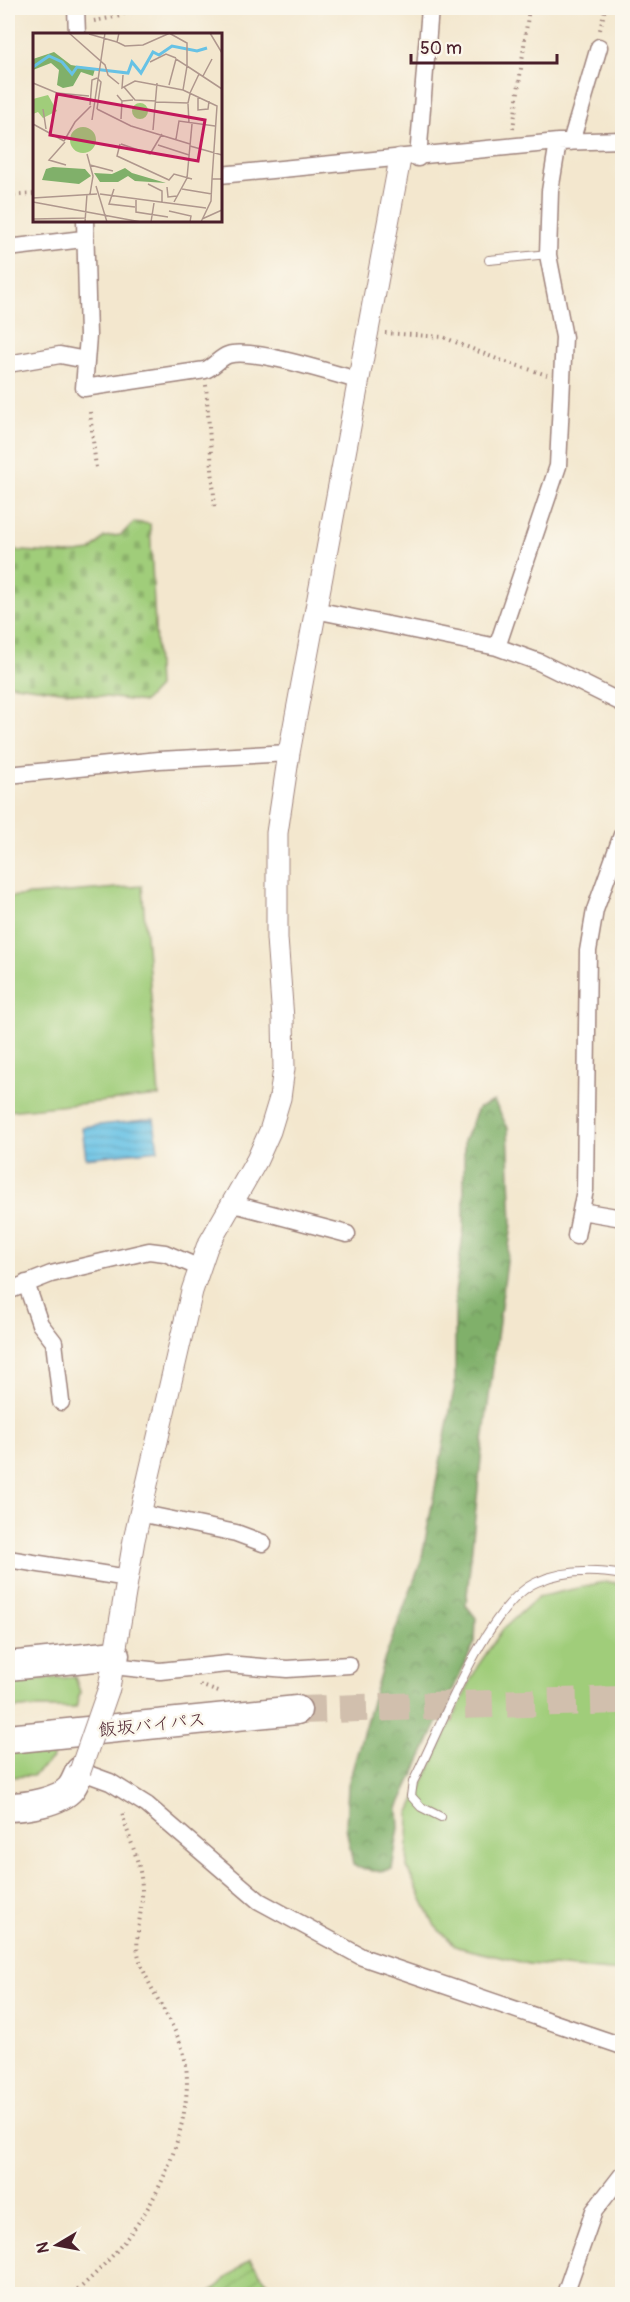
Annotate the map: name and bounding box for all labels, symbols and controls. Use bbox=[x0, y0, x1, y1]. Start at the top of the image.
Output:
scale bar bbox=[411, 27, 556, 65]
inset map bbox=[33, 33, 222, 222]
text: 50 m bbox=[420, 37, 462, 60]
street label: 飯坂バイパス bbox=[97, 1708, 207, 1742]
north arrow bbox=[27, 2215, 87, 2275]
text: N bbox=[32, 2240, 54, 2254]

